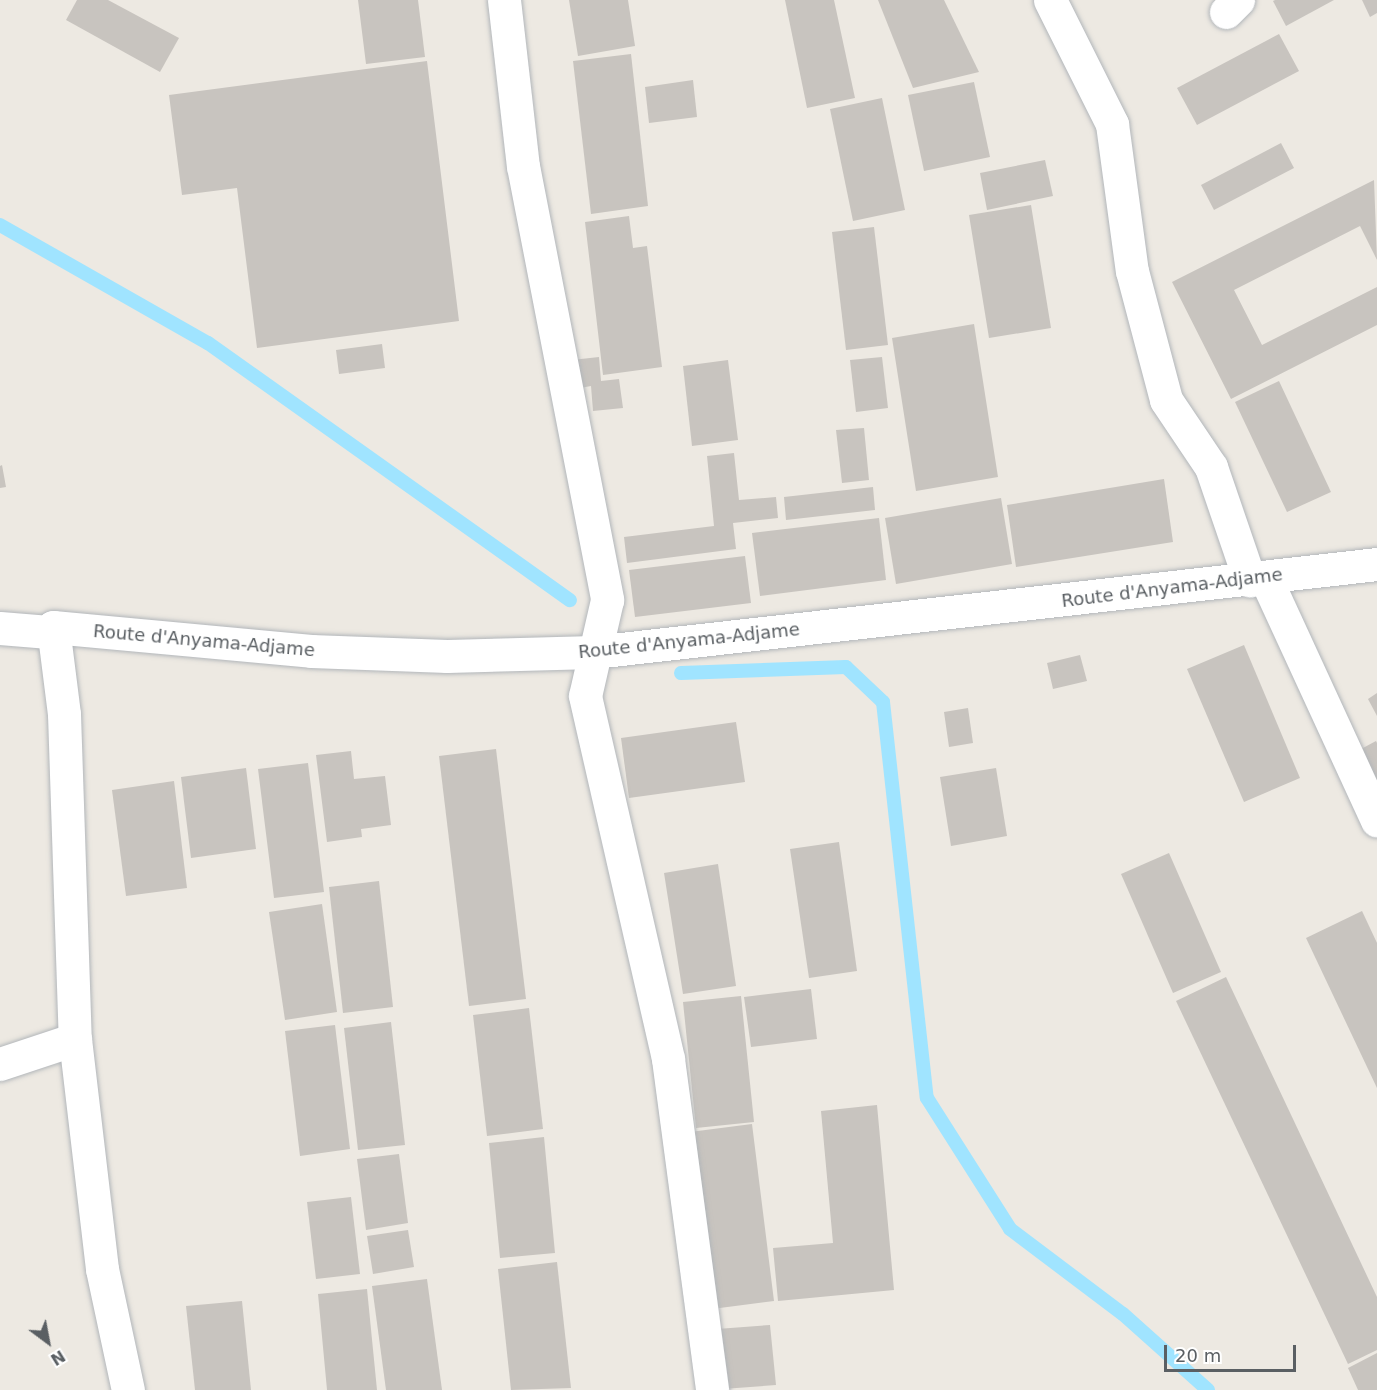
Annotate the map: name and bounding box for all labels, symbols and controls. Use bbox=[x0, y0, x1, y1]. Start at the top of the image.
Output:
street label: Route d'Anyama-Adjame bbox=[1060, 564, 1284, 612]
street label: Route d'Anyama-Adjame bbox=[577, 619, 801, 663]
street label: Route d'Anyama-Adjame bbox=[92, 621, 316, 661]
north arrow bbox=[18, 1312, 78, 1372]
scale bar bbox=[1167, 1333, 1299, 1371]
text: 20 m bbox=[1175, 1345, 1221, 1366]
text: N bbox=[47, 1346, 69, 1369]

